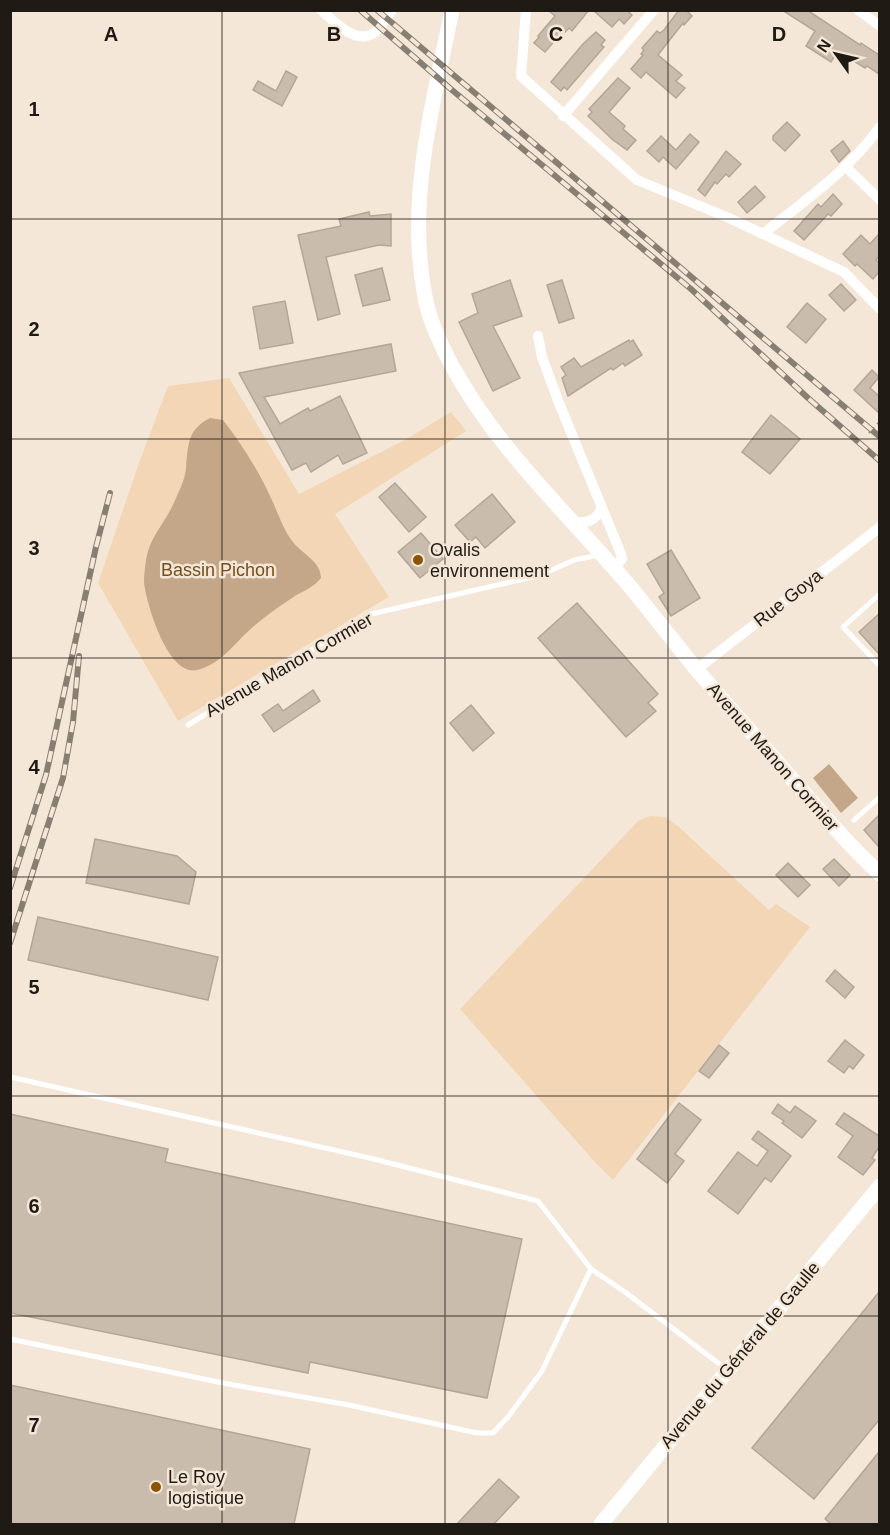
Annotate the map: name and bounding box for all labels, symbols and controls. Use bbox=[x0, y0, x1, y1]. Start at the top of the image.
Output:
text: A bbox=[104, 23, 118, 45]
text: B bbox=[327, 23, 341, 45]
text: C bbox=[549, 23, 563, 45]
text: D bbox=[772, 23, 786, 45]
north arrow bbox=[806, 24, 866, 84]
text: N bbox=[814, 36, 834, 55]
text: 1 bbox=[28, 98, 40, 120]
text: 2 bbox=[28, 318, 40, 340]
text: 3 bbox=[28, 537, 40, 559]
place label: Ovalis environnement bbox=[430, 540, 549, 581]
marker: Ovalis environnement bbox=[411, 553, 425, 567]
park label: Bassin Pichon bbox=[161, 560, 275, 580]
street label: Rue Goya bbox=[750, 565, 827, 631]
street label: Avenue Manon Cormier bbox=[202, 609, 376, 721]
street label: Avenue Manon Cormier bbox=[703, 679, 843, 835]
text: 4 bbox=[28, 756, 40, 778]
text: 5 bbox=[28, 976, 40, 998]
text: 6 bbox=[28, 1195, 40, 1217]
street label: Avenue du Général de Gaulle bbox=[656, 1258, 824, 1452]
text: 7 bbox=[28, 1414, 40, 1436]
place label: Le Roy logistique bbox=[168, 1467, 244, 1508]
marker: Le Roy logistique bbox=[149, 1480, 163, 1494]

